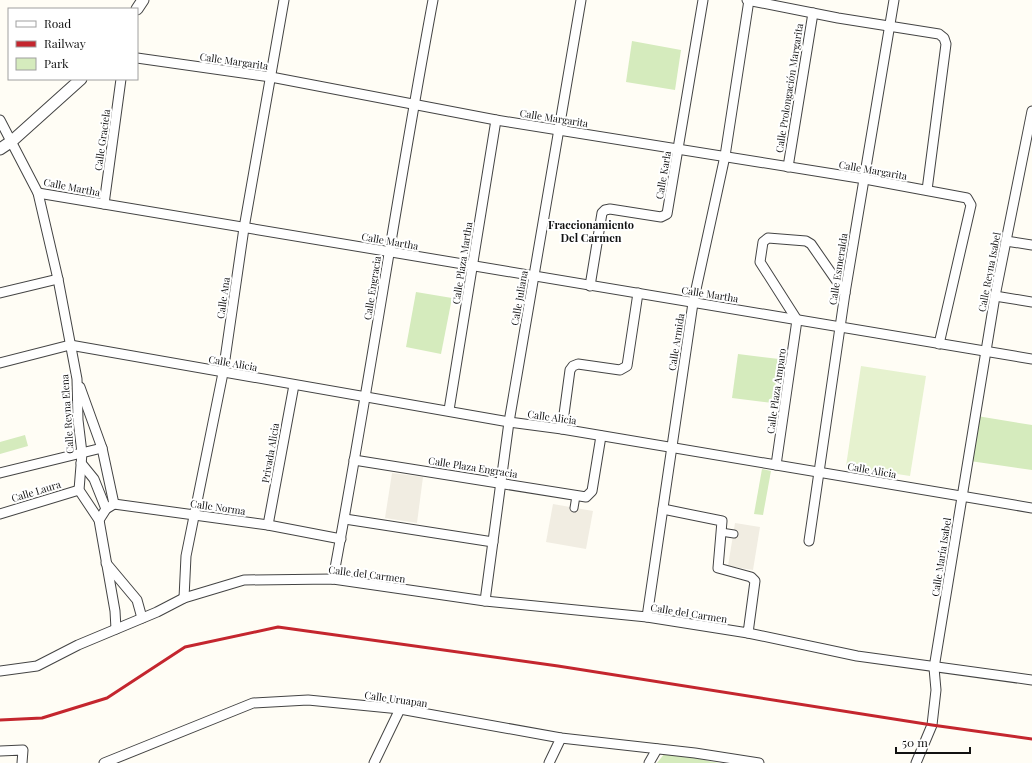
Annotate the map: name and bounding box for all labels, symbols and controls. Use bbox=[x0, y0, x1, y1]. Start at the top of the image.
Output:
legend bbox=[8, 8, 138, 80]
text: Road bbox=[44, 15, 71, 31]
street label: Calle Prolongación Margarita bbox=[772, 22, 806, 154]
text: Railway bbox=[44, 35, 86, 51]
street label: Calle Margarita bbox=[199, 49, 269, 73]
text: Park bbox=[44, 55, 69, 71]
street label: Calle Margarita bbox=[519, 106, 589, 130]
street label: Calle Graciela bbox=[91, 108, 113, 172]
street label: Calle Karla bbox=[652, 150, 674, 200]
street label: Calle Margarita bbox=[838, 157, 908, 183]
street label: Calle Martha bbox=[42, 175, 102, 199]
district label: Fraccionamiento Del Carmen bbox=[548, 217, 634, 245]
street label: Calle Plaza Martha bbox=[449, 221, 475, 305]
street label: Calle Martha bbox=[360, 229, 420, 253]
street label: Calle Reyna Isabel bbox=[974, 231, 1004, 313]
street label: Calle Esmeralda bbox=[825, 232, 851, 306]
street label: Calle Engracia bbox=[360, 255, 384, 321]
street label: Calle Juliana bbox=[507, 269, 531, 327]
street label: Calle Ana bbox=[213, 276, 233, 320]
street label: Calle Martha bbox=[680, 283, 740, 305]
street label: Calle Armida bbox=[665, 312, 687, 372]
street label: Calle Plaza Amparo bbox=[763, 347, 789, 435]
street label: Calle Alicia bbox=[207, 352, 259, 374]
street label: Calle Reyna Elena bbox=[57, 374, 77, 454]
street label: Calle Alicia bbox=[526, 407, 578, 427]
street label: Privada Alicia bbox=[258, 422, 282, 484]
street label: Calle Plaza Engracia bbox=[427, 453, 519, 481]
street label: Calle Alicia bbox=[846, 459, 898, 481]
street label: Calle Laura bbox=[10, 477, 63, 505]
street label: Calle Norma bbox=[189, 496, 247, 518]
street label: Calle María Isabel bbox=[928, 516, 954, 597]
street label: Calle del Carmen bbox=[328, 562, 406, 586]
street label: Calle del Carmen bbox=[650, 600, 728, 626]
street label: Calle Uruapan bbox=[363, 688, 429, 710]
scale bar bbox=[896, 729, 970, 755]
text: 50 m bbox=[902, 734, 928, 750]

